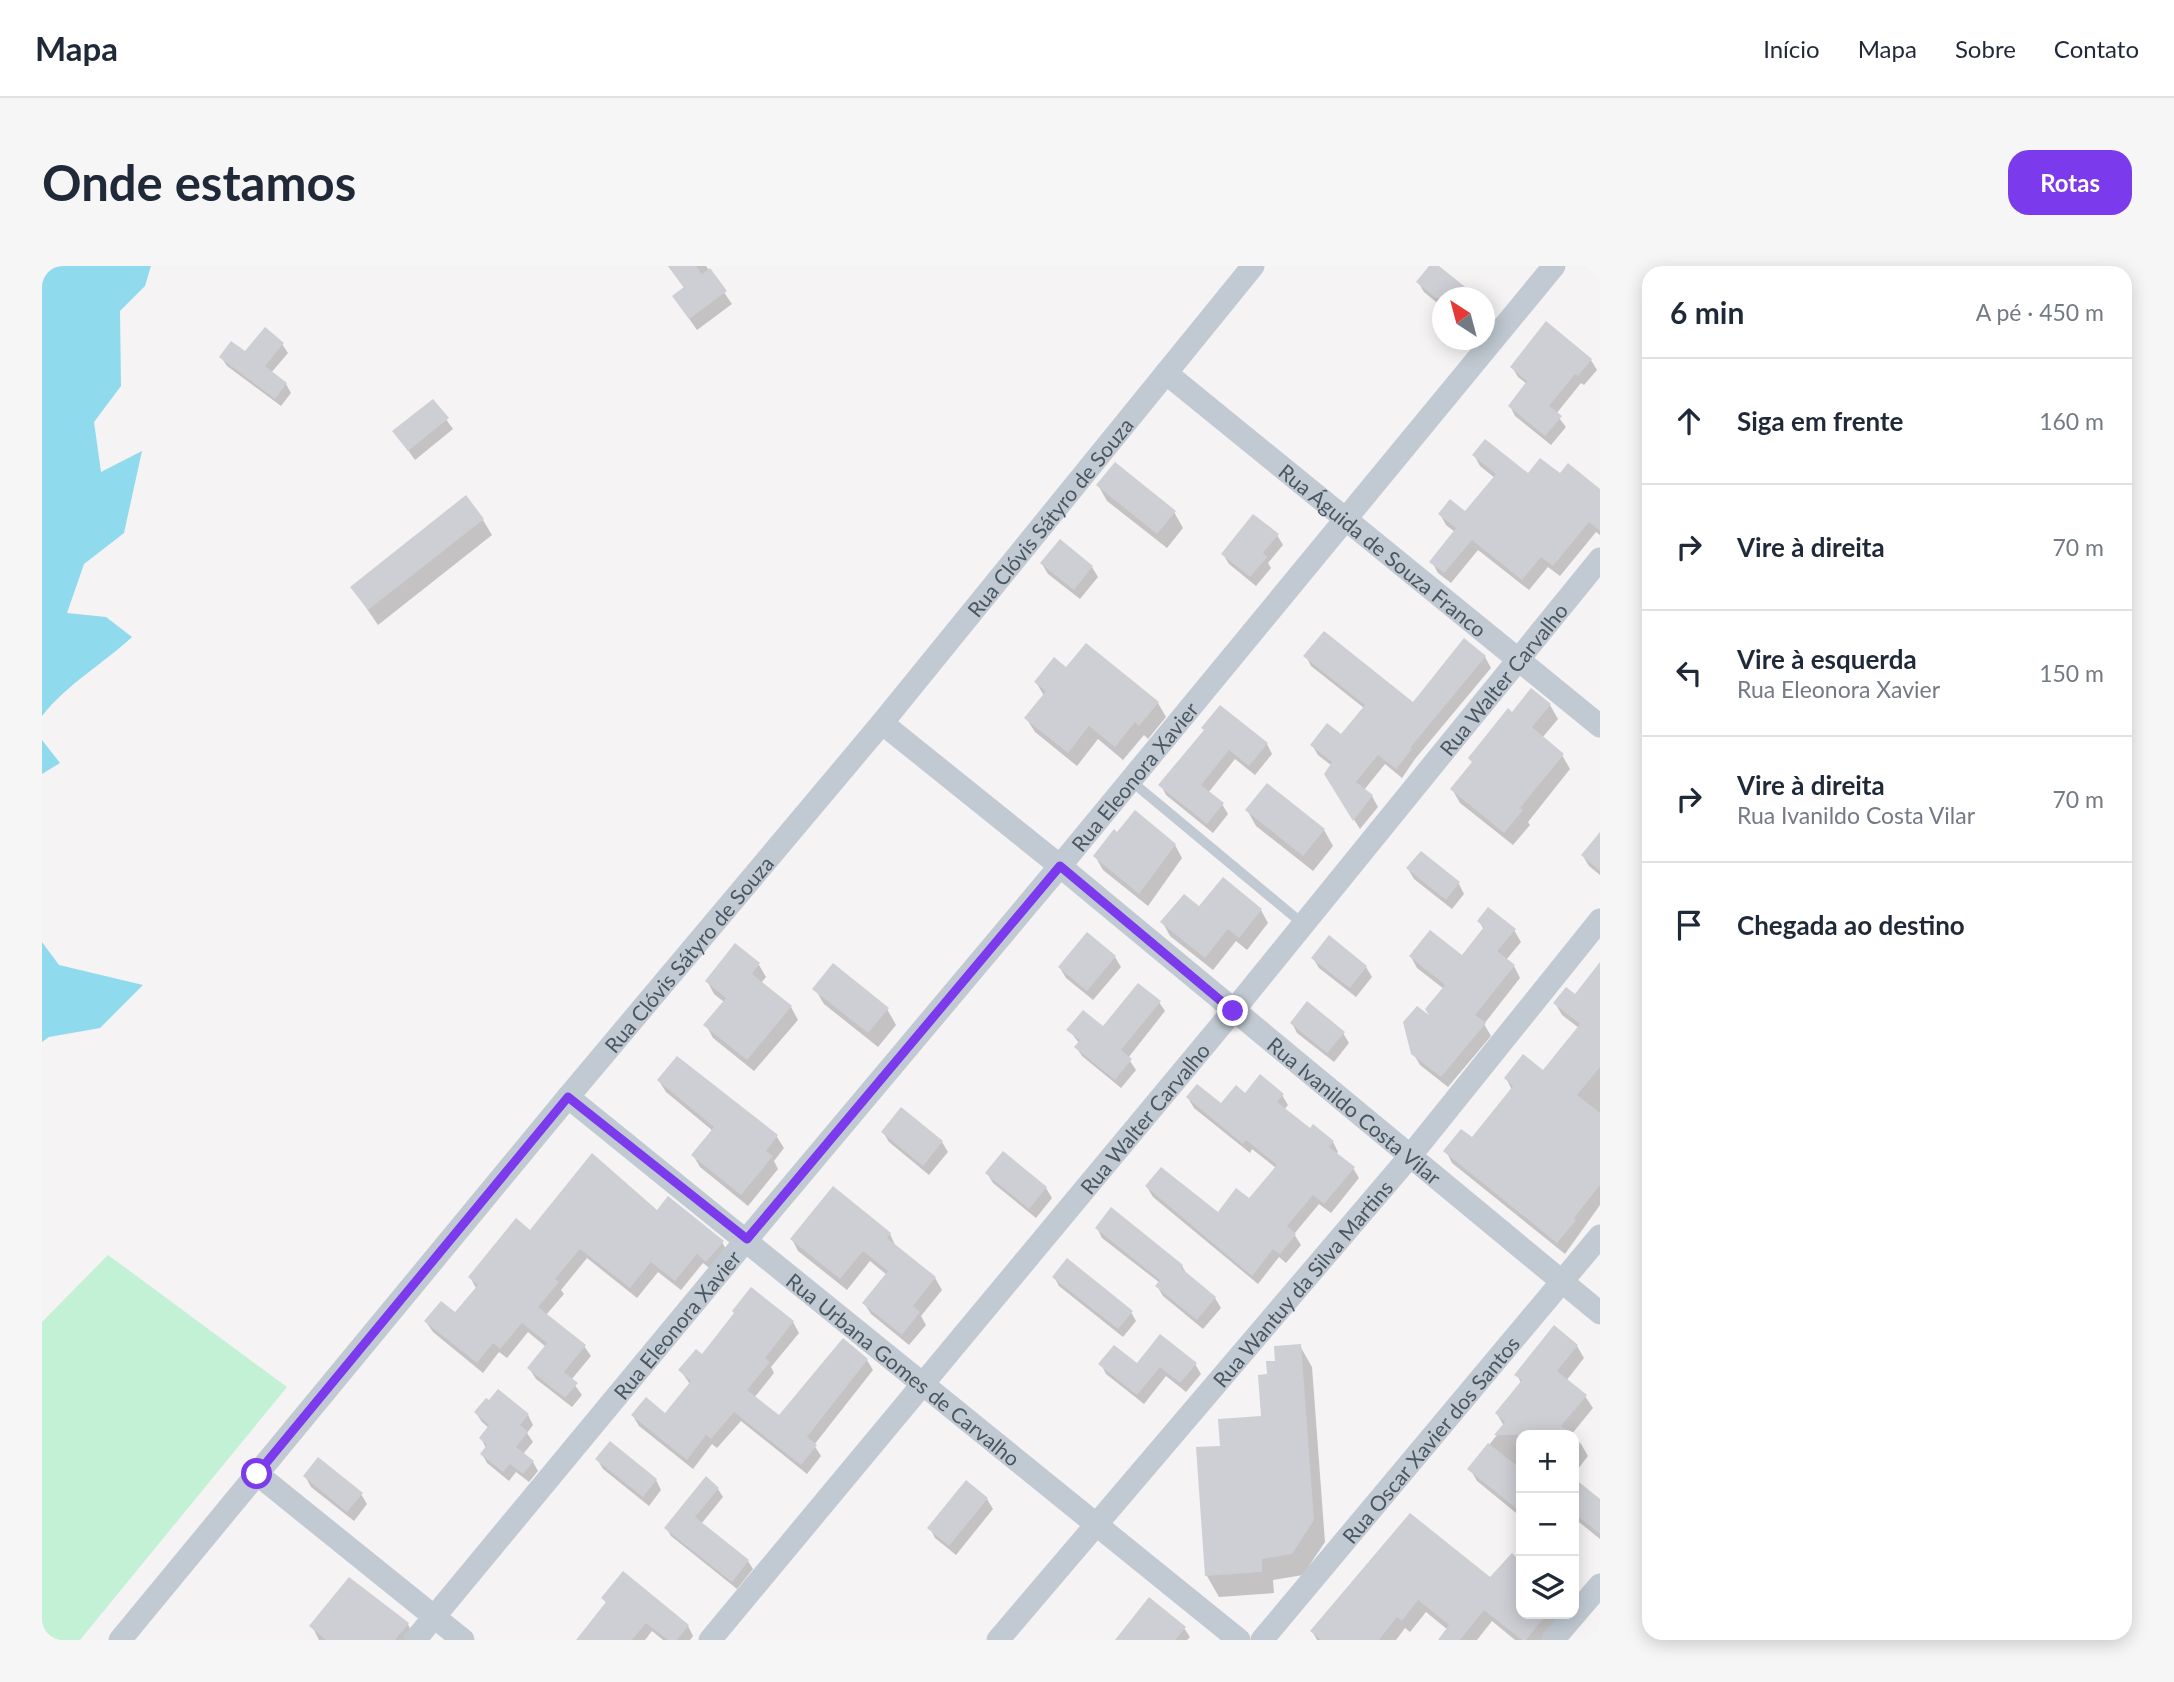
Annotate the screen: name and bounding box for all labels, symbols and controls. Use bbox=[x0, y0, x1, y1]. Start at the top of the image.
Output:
text: Mapa bbox=[35, 28, 118, 68]
text: Início bbox=[1763, 34, 1820, 63]
text: Mapa bbox=[1858, 34, 1917, 63]
text: Sobre bbox=[1955, 34, 2016, 63]
text: Contato bbox=[2054, 34, 2139, 63]
button: Rotas bbox=[2008, 150, 2132, 215]
text: Onde estamos bbox=[42, 153, 356, 211]
north arrow bbox=[1432, 287, 1495, 350]
text: 6 min bbox=[1670, 294, 1744, 330]
text: A pé · 450 m bbox=[1976, 298, 2104, 326]
icon: ahead bbox=[1670, 402, 1708, 440]
text: Siga em frente bbox=[1737, 405, 1904, 437]
text: 160 m bbox=[2039, 407, 2104, 435]
street label: Rua Clóvis Sátyro de Souza bbox=[961, 412, 1138, 621]
street label: Rua Águida de Souza Franco bbox=[1274, 458, 1492, 641]
icon: right bbox=[1670, 528, 1708, 566]
text: Vire à direita bbox=[1737, 531, 1885, 563]
text: 70 m bbox=[2053, 533, 2104, 561]
street label: Rua Walter Carvalho bbox=[1434, 597, 1572, 760]
text: Vire à esquerda bbox=[1737, 643, 1917, 675]
icon: left bbox=[1670, 654, 1708, 692]
text: 150 m bbox=[2039, 659, 2104, 687]
text: Rua Eleonora Xavier bbox=[1737, 675, 1940, 703]
street label: Rua Eleonora Xavier bbox=[1065, 696, 1203, 856]
text: Vire à direita bbox=[1737, 769, 1885, 801]
icon: right bbox=[1670, 780, 1708, 818]
text: 70 m bbox=[2053, 785, 2104, 813]
text: Rua Ivanildo Costa Vilar bbox=[1737, 801, 1975, 829]
street label: Rua Clóvis Sátyro de Souza bbox=[599, 850, 778, 1057]
icon: arrive bbox=[1670, 906, 1708, 944]
text: Chegada ao destino bbox=[1737, 909, 1965, 941]
route end bbox=[1217, 995, 1248, 1026]
street label: Rua Ivanildo Costa Vilar bbox=[1263, 1031, 1447, 1189]
street label: Rua Walter Carvalho bbox=[1074, 1037, 1214, 1199]
street label: Rua Wantuy da Silva Martins bbox=[1207, 1174, 1397, 1391]
street label: Rua Eleonora Xavier bbox=[608, 1244, 745, 1404]
street label: Rua Urbana Gomes de Carvalho bbox=[782, 1267, 1026, 1471]
street label: Rua Oscar Xavier dos Santos bbox=[1336, 1330, 1524, 1548]
map controls bbox=[1516, 1430, 1579, 1619]
button: + bbox=[1516, 1430, 1579, 1493]
route start bbox=[241, 1458, 272, 1489]
button: − bbox=[1516, 1493, 1579, 1556]
button: layers bbox=[1516, 1556, 1579, 1619]

